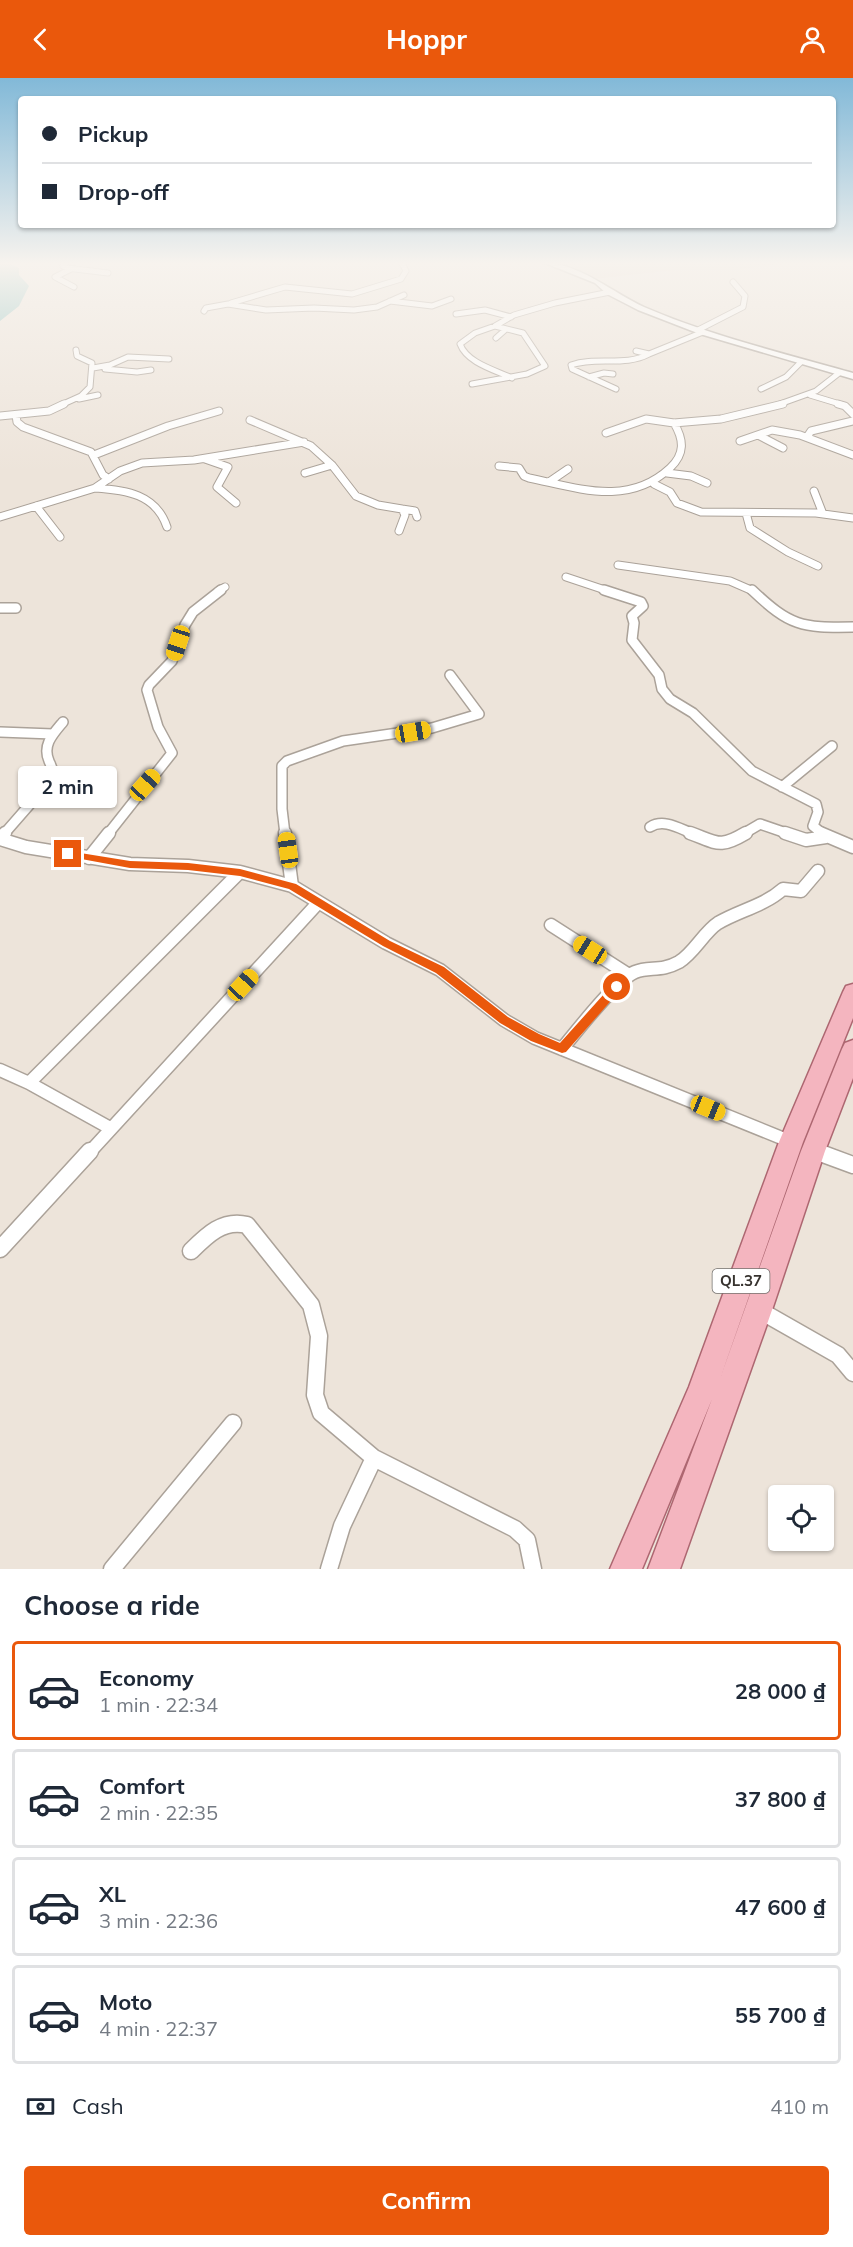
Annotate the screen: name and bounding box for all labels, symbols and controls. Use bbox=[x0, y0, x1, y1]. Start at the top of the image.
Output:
text: Hoppr bbox=[386, 22, 467, 56]
icon: back bbox=[24, 23, 57, 56]
icon: person bbox=[796, 23, 829, 56]
text: Pickup bbox=[78, 120, 148, 148]
text: Drop-off bbox=[78, 178, 169, 206]
car bbox=[164, 623, 192, 663]
car bbox=[394, 720, 432, 744]
car bbox=[126, 766, 164, 804]
callout: 2 min bbox=[19, 767, 118, 809]
text: 2 min bbox=[41, 774, 94, 799]
car bbox=[277, 831, 299, 869]
route end bbox=[54, 840, 81, 867]
car bbox=[570, 933, 610, 967]
car bbox=[224, 966, 262, 1004]
route start bbox=[603, 973, 630, 1000]
car bbox=[688, 1093, 728, 1123]
road number: QL.37 bbox=[712, 1269, 770, 1293]
map controls bbox=[768, 1485, 834, 1551]
button: locate bbox=[768, 1485, 834, 1551]
text: Choose a ride bbox=[24, 1588, 200, 1622]
icon: car bbox=[27, 1664, 81, 1718]
text: Economy bbox=[99, 1664, 194, 1692]
text: 28 000 ₫ bbox=[735, 1677, 826, 1705]
text: 1 min · 22:34 bbox=[99, 1692, 218, 1717]
icon: car bbox=[27, 1772, 81, 1826]
text: Comfort bbox=[99, 1772, 185, 1800]
text: 37 800 ₫ bbox=[735, 1785, 826, 1813]
text: 2 min · 22:35 bbox=[99, 1800, 218, 1825]
icon: car bbox=[27, 1880, 81, 1934]
text: XL bbox=[99, 1880, 126, 1908]
text: 47 600 ₫ bbox=[735, 1893, 826, 1921]
text: 3 min · 22:36 bbox=[99, 1908, 218, 1933]
icon: car bbox=[27, 1988, 81, 2042]
text: Moto bbox=[99, 1988, 152, 2016]
text: 55 700 ₫ bbox=[735, 2001, 826, 2029]
text: 4 min · 22:37 bbox=[99, 2016, 218, 2041]
icon: cash bbox=[24, 2090, 57, 2123]
text: Cash bbox=[72, 2092, 124, 2120]
text: 410 m bbox=[770, 2094, 829, 2119]
button: Confirm bbox=[24, 2166, 829, 2235]

